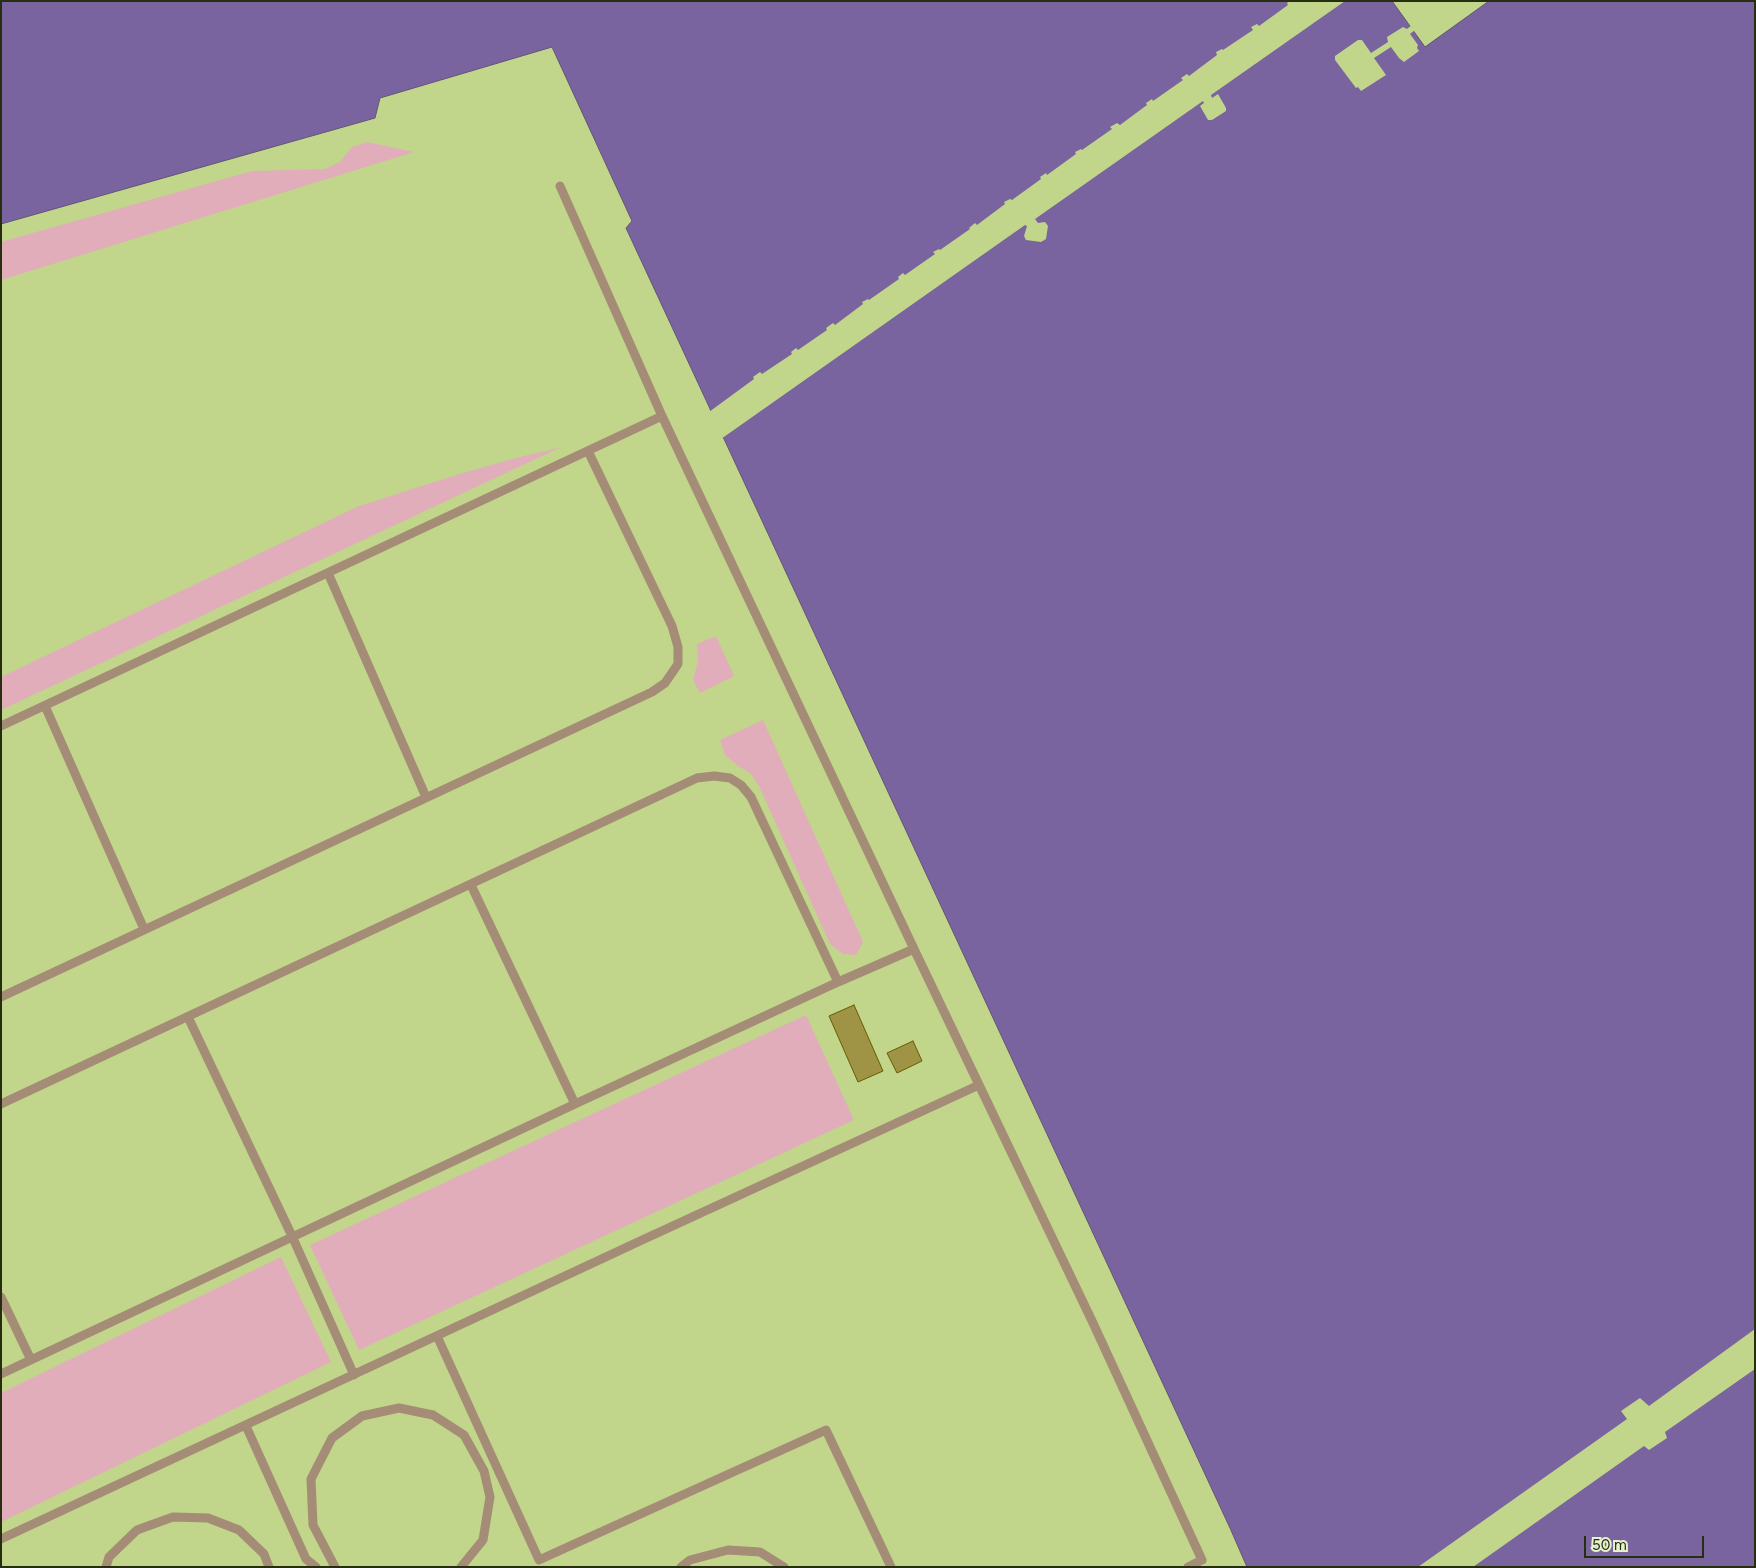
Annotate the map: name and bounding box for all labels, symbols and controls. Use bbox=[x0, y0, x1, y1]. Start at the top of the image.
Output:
scale bar bbox=[1586, 1526, 1706, 1558]
text: 50 m bbox=[1592, 1536, 1627, 1554]

